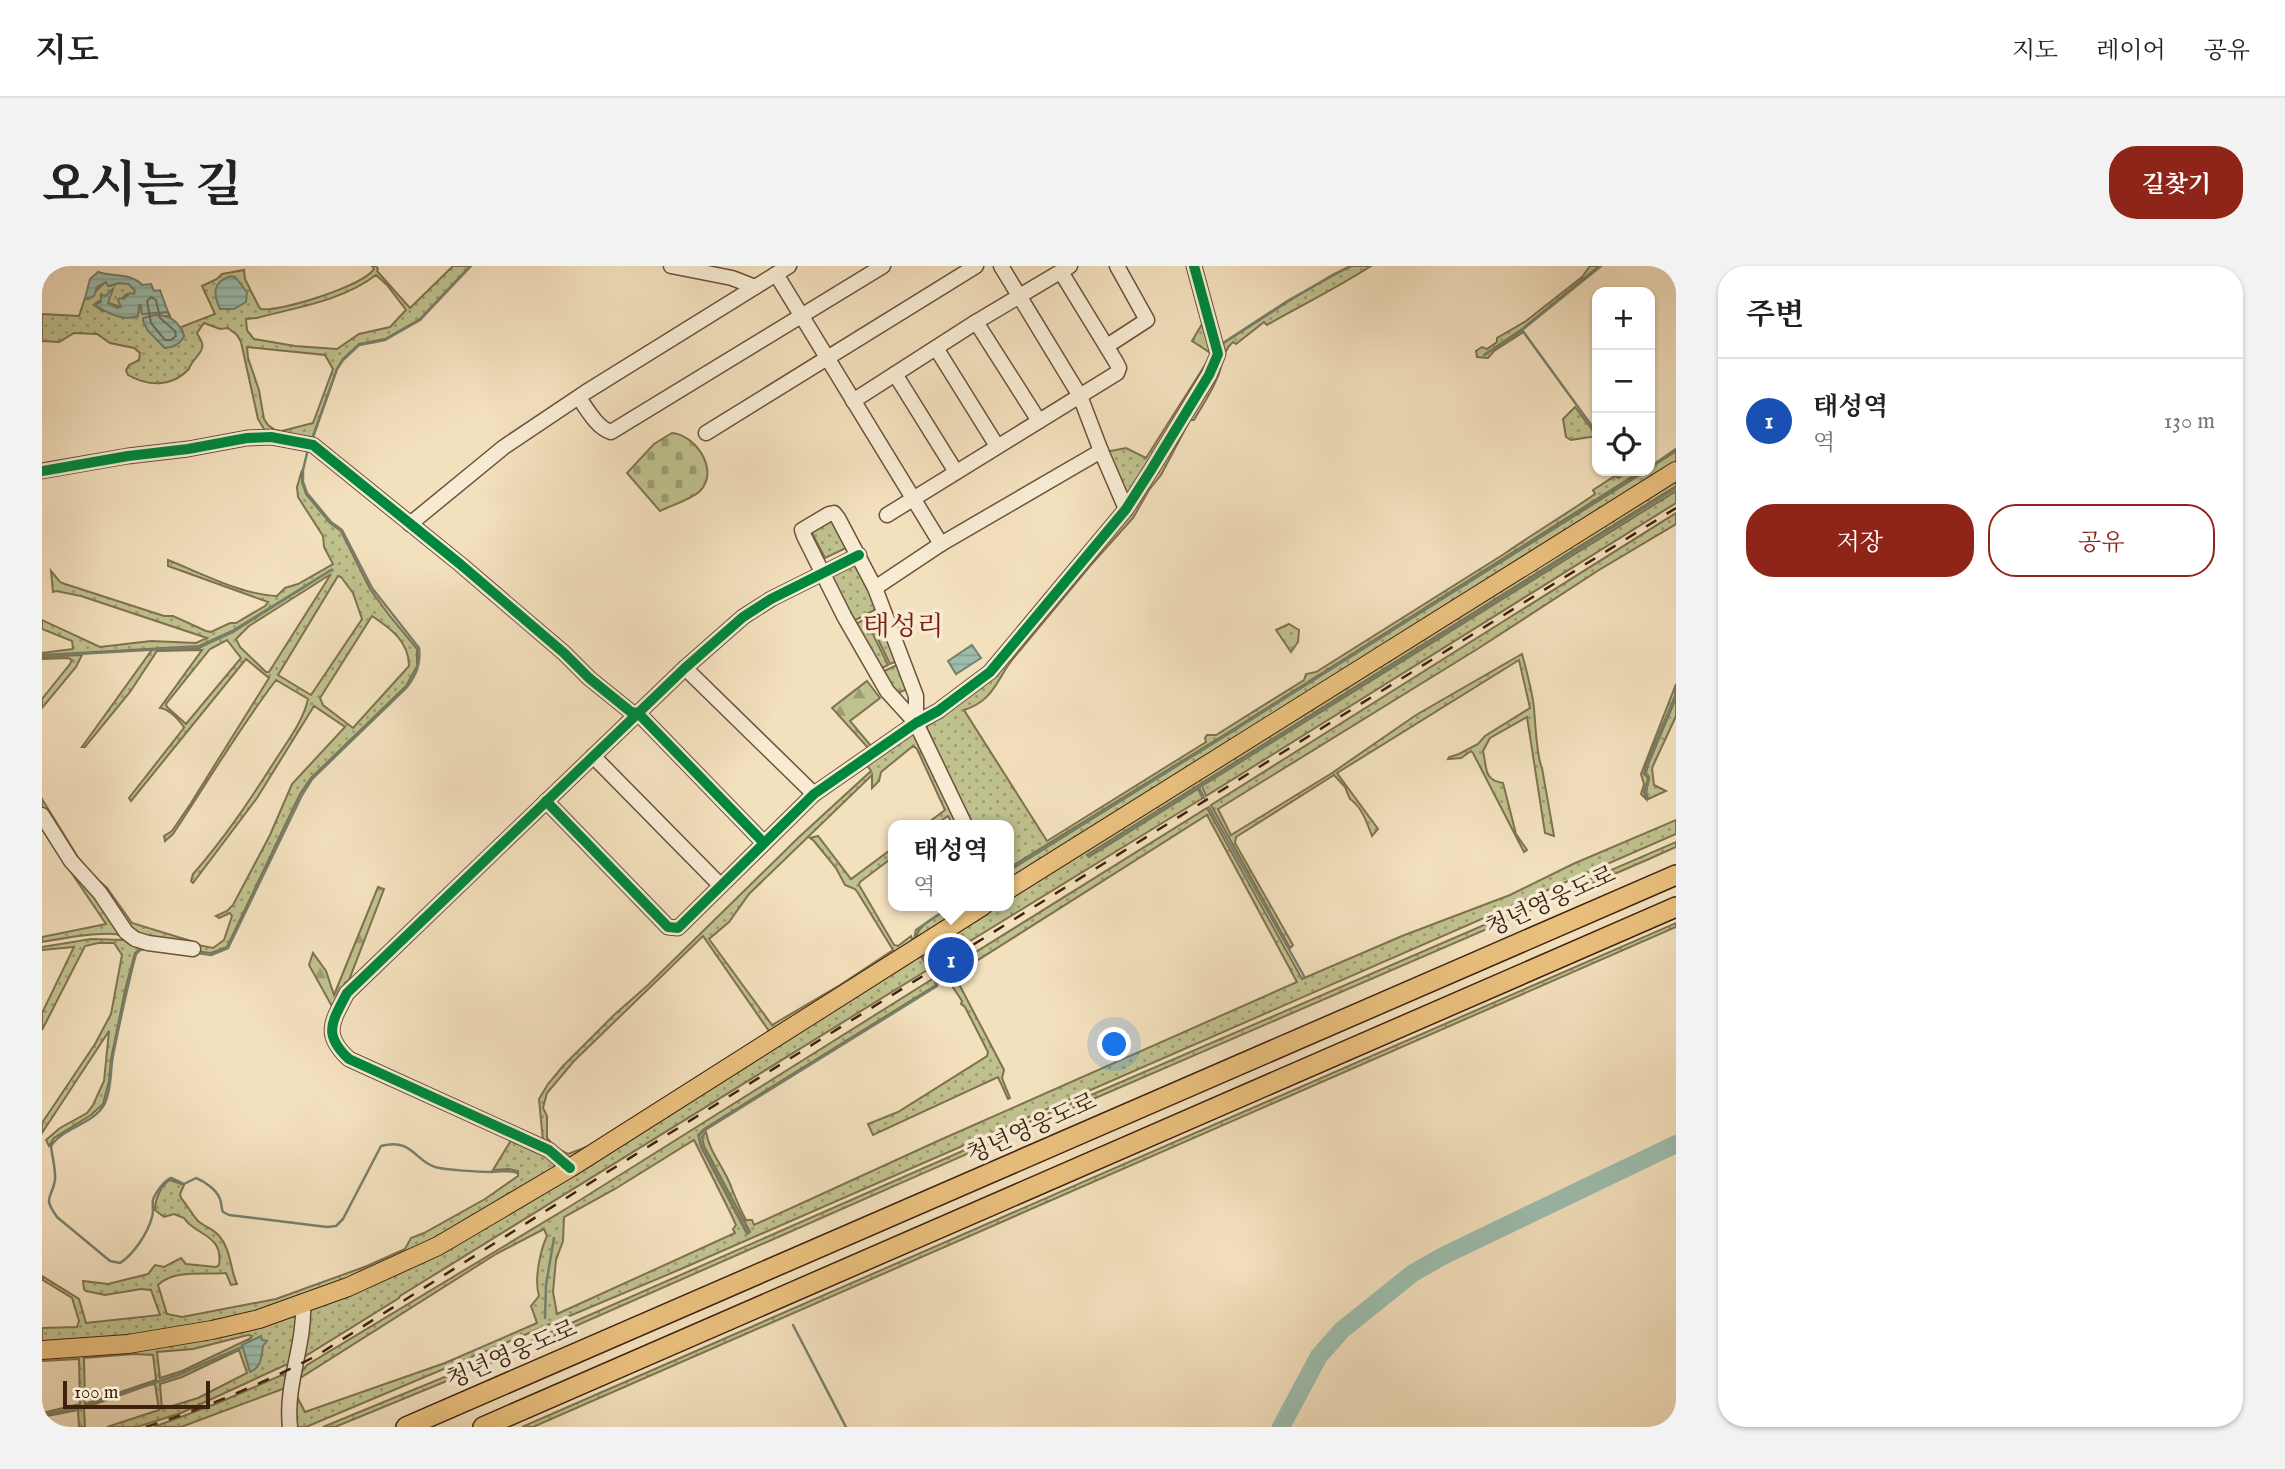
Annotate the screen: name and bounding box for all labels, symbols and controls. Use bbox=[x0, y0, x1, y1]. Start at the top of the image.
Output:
text: 지도 bbox=[35, 31, 99, 73]
text: 지도 bbox=[2012, 36, 2058, 67]
text: 레이어 bbox=[2096, 36, 2166, 67]
text: 공유 bbox=[2204, 36, 2250, 67]
button: 길찾기 bbox=[2109, 146, 2243, 219]
text: 오시는 길 bbox=[42, 157, 242, 219]
map controls bbox=[1592, 287, 1655, 476]
button: + bbox=[1592, 287, 1655, 350]
text: 주변 bbox=[1746, 297, 1804, 335]
button: − bbox=[1592, 350, 1655, 413]
text: 태성역 bbox=[1813, 391, 1888, 424]
text: 1 bbox=[1765, 407, 1773, 436]
text: 130 m bbox=[2164, 407, 2215, 436]
button: locate bbox=[1592, 413, 1655, 476]
text: 역 bbox=[1813, 429, 1835, 458]
button: 저장 bbox=[1746, 504, 1974, 577]
button: 공유 bbox=[1988, 504, 2215, 577]
district label: 태성리 bbox=[862, 610, 944, 645]
popup bbox=[888, 820, 1014, 911]
text: 태성역 bbox=[913, 835, 989, 868]
street label: 청년영웅도로 bbox=[1481, 860, 1621, 944]
text: 역 bbox=[913, 873, 936, 902]
pin: 1 bbox=[928, 934, 974, 986]
your location bbox=[1097, 1027, 1131, 1061]
street label: 청년영웅도로 bbox=[962, 1087, 1102, 1171]
street label: 청년영웅도로 bbox=[442, 1314, 582, 1396]
scale bar bbox=[63, 1378, 210, 1410]
text: 100 m bbox=[74, 1381, 118, 1405]

